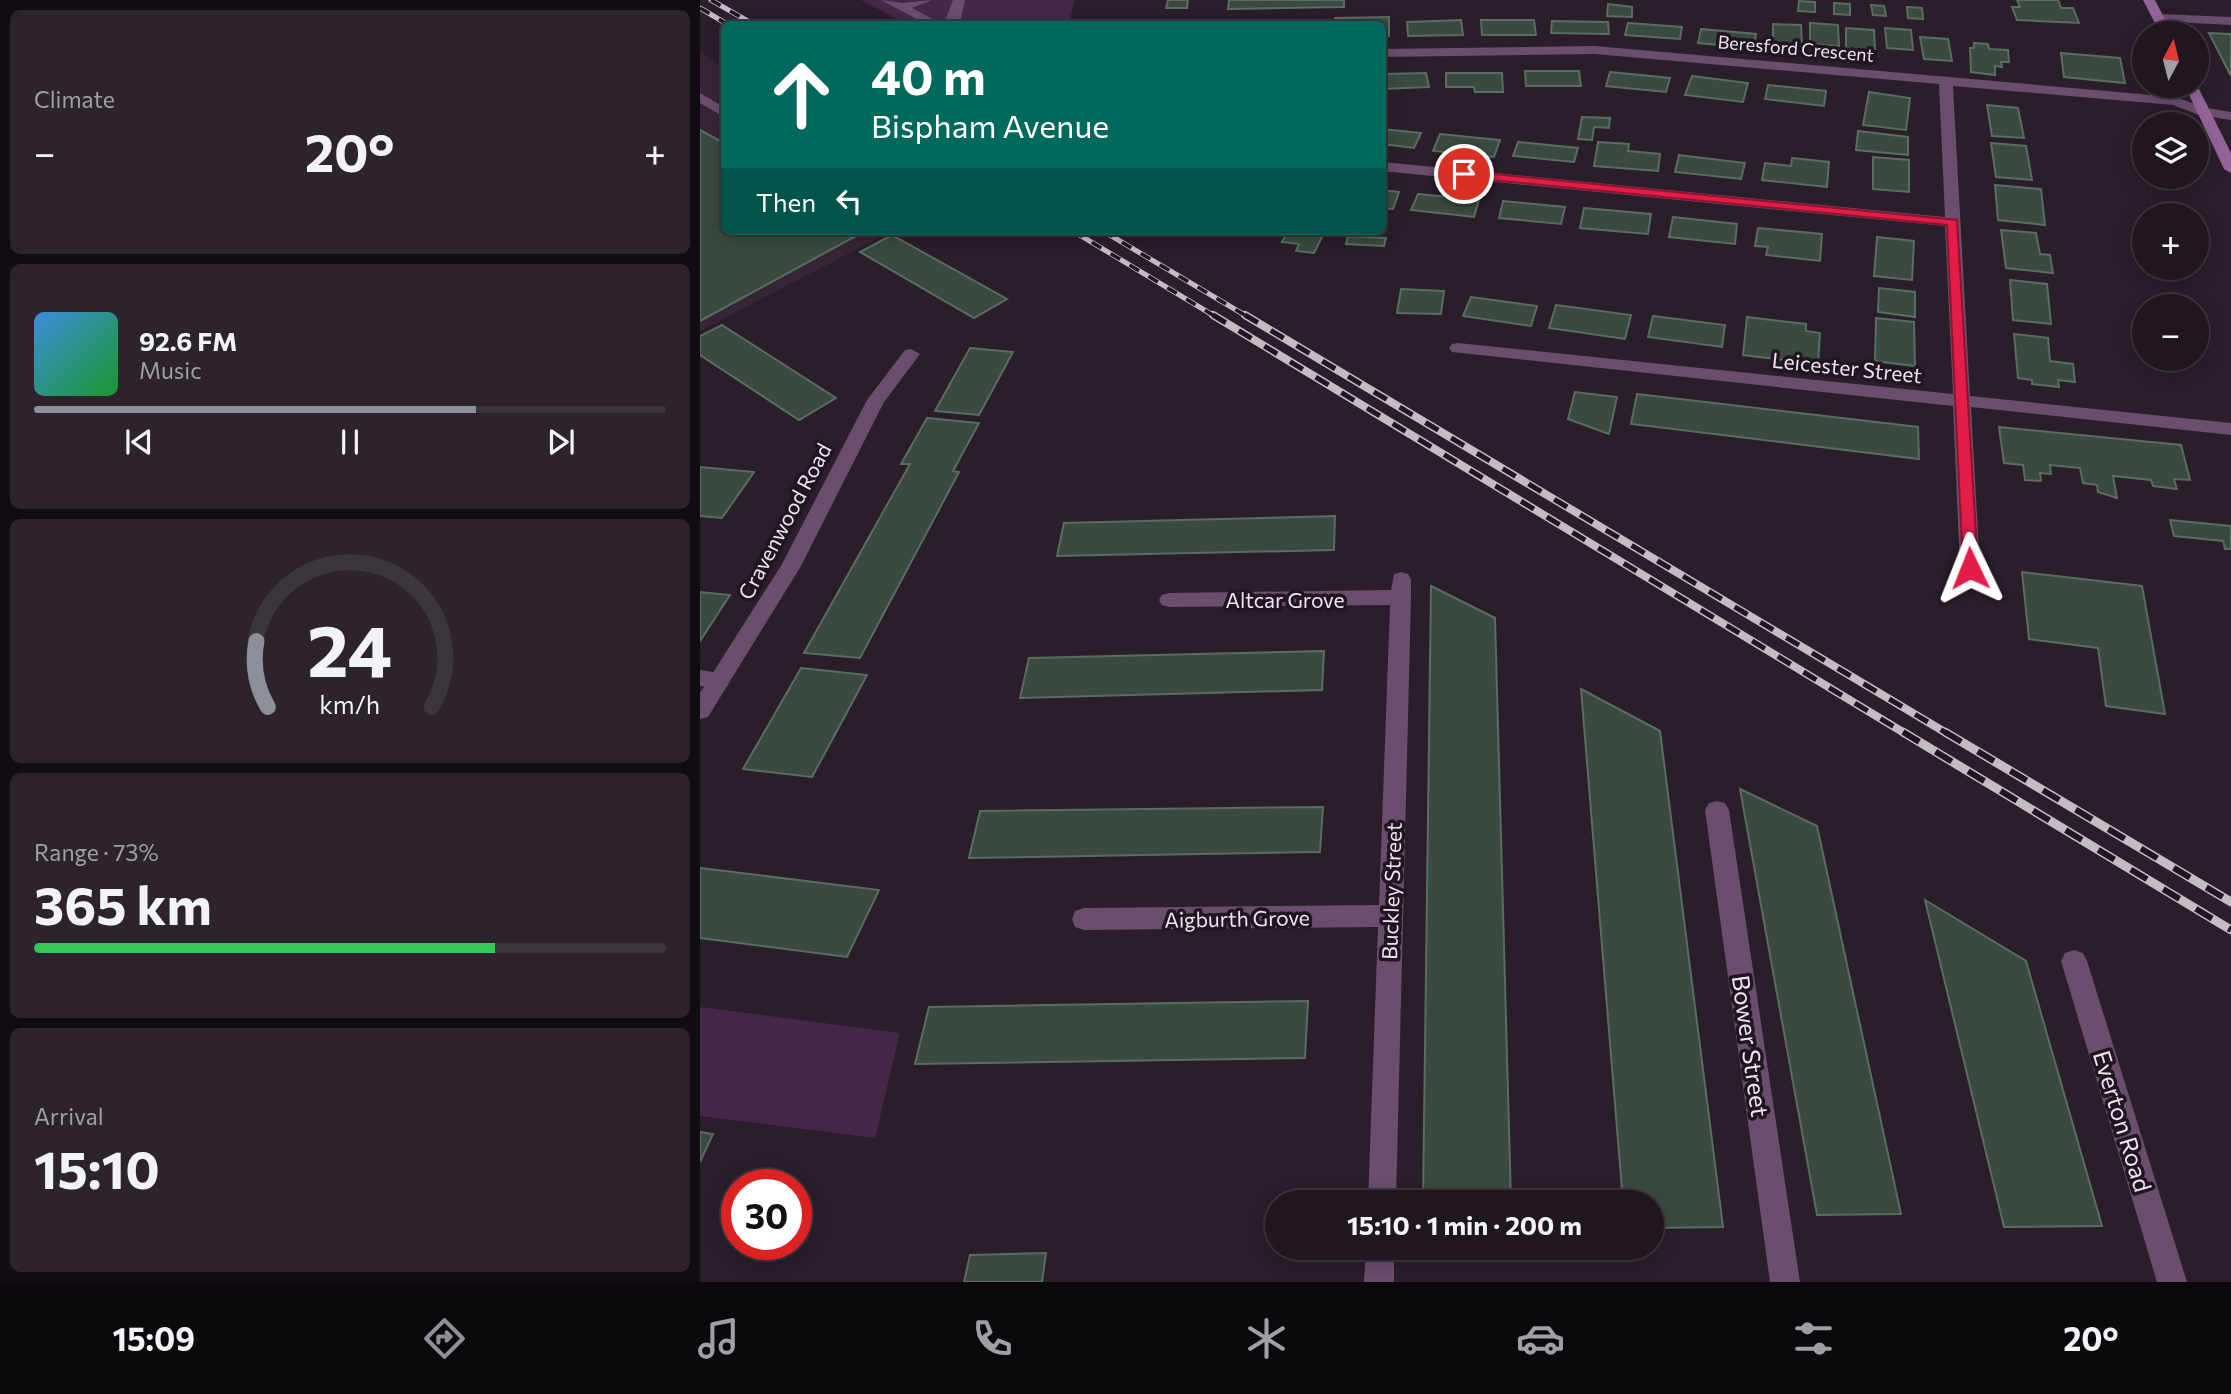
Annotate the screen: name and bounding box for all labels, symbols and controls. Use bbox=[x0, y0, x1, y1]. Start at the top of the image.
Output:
north arrow bbox=[2132, 21, 2208, 98]
map controls bbox=[2132, 21, 2209, 371]
street label: Beresford Crescent bbox=[1717, 30, 1875, 66]
text: 40 m bbox=[871, 45, 986, 105]
icon: ahead bbox=[756, 49, 847, 140]
text: Climate bbox=[34, 85, 115, 113]
text: Bispham Avenue bbox=[871, 105, 1109, 145]
button: layers bbox=[2132, 112, 2209, 189]
text: 20° bbox=[305, 119, 395, 183]
text: − bbox=[34, 128, 56, 175]
text: + bbox=[644, 128, 666, 175]
pin bbox=[1434, 144, 1494, 204]
icon: arrive bbox=[1445, 155, 1483, 193]
icon: left bbox=[830, 182, 868, 220]
text: Then bbox=[756, 186, 816, 217]
button: + bbox=[2132, 203, 2209, 280]
button: − bbox=[2132, 294, 2209, 371]
text: 92.6 FM bbox=[139, 325, 237, 356]
street label: Leicester Street bbox=[1771, 347, 1923, 387]
text: Music bbox=[139, 356, 202, 384]
icon: previous bbox=[120, 423, 158, 461]
icon: pause bbox=[331, 423, 369, 461]
icon: next bbox=[542, 423, 580, 461]
street label: Cravenwood Road bbox=[732, 439, 836, 603]
position arrow bbox=[1933, 531, 2007, 605]
street label: Altcar Grove bbox=[1225, 587, 1345, 612]
text: 24 bbox=[307, 603, 393, 692]
text: km/h bbox=[320, 689, 380, 719]
street label: Buckley Street bbox=[1376, 822, 1406, 960]
text: Range · 73% bbox=[34, 838, 159, 866]
text: 365 km bbox=[34, 872, 212, 936]
street label: Aigburth Grove bbox=[1164, 904, 1310, 932]
street label: Bower Street bbox=[1727, 973, 1775, 1119]
street label: Everton Road bbox=[2088, 1047, 2158, 1195]
text: Arrival bbox=[34, 1102, 104, 1130]
text: 15:10 bbox=[34, 1136, 160, 1200]
speed limit sign: 30 bbox=[721, 1169, 812, 1260]
text: 15:10 · 1 min · 200 m bbox=[1347, 1209, 1582, 1240]
icon: directions bbox=[420, 1314, 469, 1363]
icon: music bbox=[694, 1314, 743, 1363]
icon: phone bbox=[968, 1314, 1017, 1363]
icon: climate bbox=[1242, 1314, 1291, 1363]
icon: car bbox=[1516, 1314, 1565, 1363]
icon: filters bbox=[1789, 1314, 1838, 1363]
text: 15:09 bbox=[112, 1318, 195, 1358]
text: 20° bbox=[2063, 1318, 2119, 1358]

